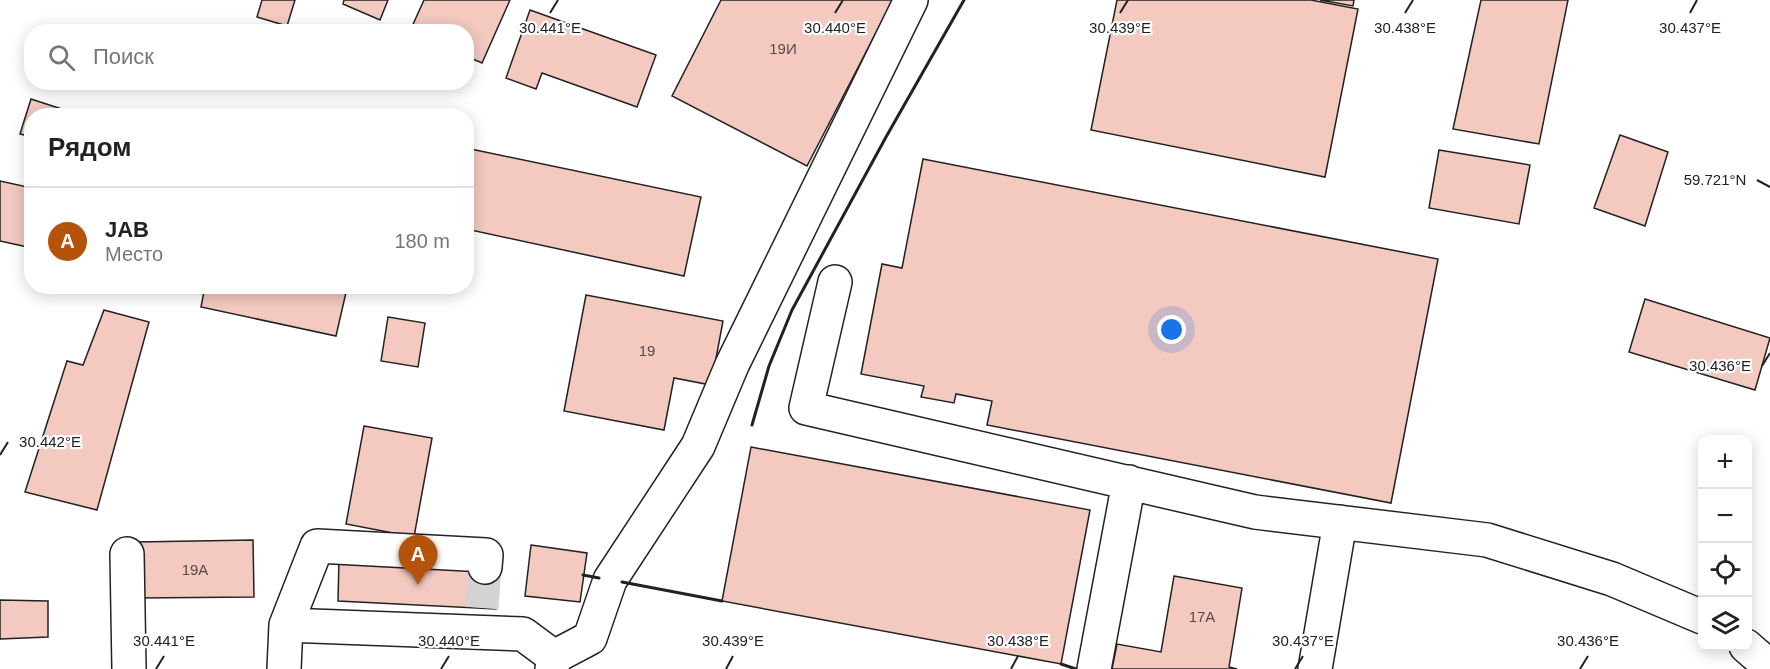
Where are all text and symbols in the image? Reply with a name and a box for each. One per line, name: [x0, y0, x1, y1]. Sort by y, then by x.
text: 30.441°E: [519, 19, 581, 36]
text: 30.440°E: [804, 19, 866, 36]
text: 30.439°E: [1089, 19, 1151, 36]
text: 30.438°E: [1374, 19, 1436, 36]
text: 30.437°E: [1659, 19, 1721, 36]
search box: [24, 24, 474, 90]
house number: 19И: [769, 40, 797, 57]
icon: search: [45, 41, 78, 74]
text: Поиск: [93, 44, 154, 69]
text: Рядом: [48, 132, 131, 162]
text: 59.721°N: [1684, 171, 1746, 188]
text: JAB: [105, 217, 149, 242]
text: A: [60, 230, 75, 252]
text: 180 m: [394, 230, 450, 252]
text: Место: [105, 243, 163, 265]
your location: [1157, 315, 1186, 344]
house number: 19: [639, 342, 655, 359]
text: 30.436°E: [1689, 357, 1751, 374]
text: 30.442°E: [19, 433, 81, 450]
map controls: [1698, 435, 1752, 651]
button: +: [1698, 435, 1752, 489]
button: −: [1698, 489, 1752, 543]
pin: A: [398, 536, 438, 585]
button: locate: [1698, 543, 1752, 597]
house number: 19А: [182, 561, 208, 578]
button: layers: [1698, 597, 1752, 651]
house number: 17А: [1189, 608, 1215, 625]
text: 30.441°E: [133, 632, 195, 649]
text: 30.440°E: [418, 632, 480, 649]
text: 30.439°E: [702, 632, 764, 649]
text: 30.438°E: [987, 632, 1049, 649]
text: 30.437°E: [1272, 632, 1334, 649]
text: 30.436°E: [1557, 632, 1619, 649]

